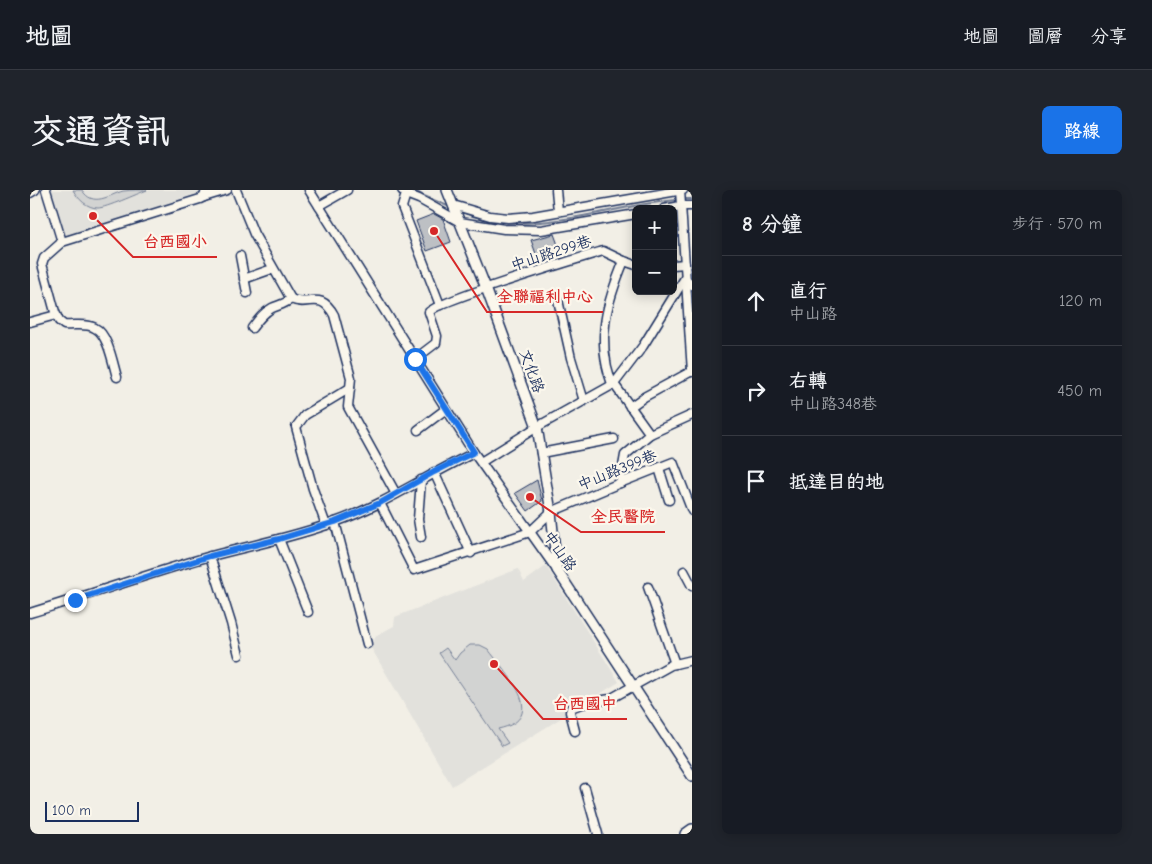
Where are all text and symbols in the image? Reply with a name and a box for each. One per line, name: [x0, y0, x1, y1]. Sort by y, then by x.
text: 地圖: [25, 22, 73, 50]
text: 地圖: [963, 26, 999, 47]
text: 圖層: [1027, 26, 1063, 47]
text: 分享: [1091, 26, 1127, 47]
button: 路線: [1042, 106, 1122, 154]
text: 交通資訊: [30, 111, 170, 152]
map controls: [632, 205, 677, 295]
button: +: [632, 205, 677, 250]
text: 8 分鐘: [742, 212, 802, 236]
text: 步行 · 570 m: [1012, 215, 1102, 233]
callout: 台西國小: [133, 226, 217, 257]
street label: 中山路299巷: [508, 231, 594, 275]
text: 台西國小: [143, 233, 207, 251]
button: −: [632, 250, 677, 295]
text: 直行: [789, 280, 827, 302]
callout: 全聯福利中心: [487, 281, 603, 312]
icon: ahead: [742, 287, 770, 315]
text: 全聯福利中心: [497, 288, 593, 306]
text: 120 m: [1059, 292, 1102, 310]
text: 中山路: [789, 305, 837, 323]
street label: 文化路: [516, 347, 548, 395]
route start: [404, 348, 427, 371]
text: 右轉: [789, 370, 827, 392]
icon: right: [742, 377, 770, 405]
text: 450 m: [1057, 382, 1102, 400]
text: 中山路348巷: [789, 395, 877, 413]
street label: 中山路399巷: [575, 446, 659, 494]
icon: arrive: [742, 467, 770, 495]
text: 抵達目的地: [789, 471, 884, 493]
callout: 全民醫院: [581, 501, 665, 532]
text: 全民醫院: [591, 508, 655, 526]
street label: 中山路: [540, 527, 580, 575]
route end: [64, 589, 87, 612]
callout: 台西國中: [543, 688, 627, 719]
text: 台西國中: [553, 695, 617, 713]
scale bar: [45, 799, 139, 822]
text: 100 m: [52, 802, 91, 819]

